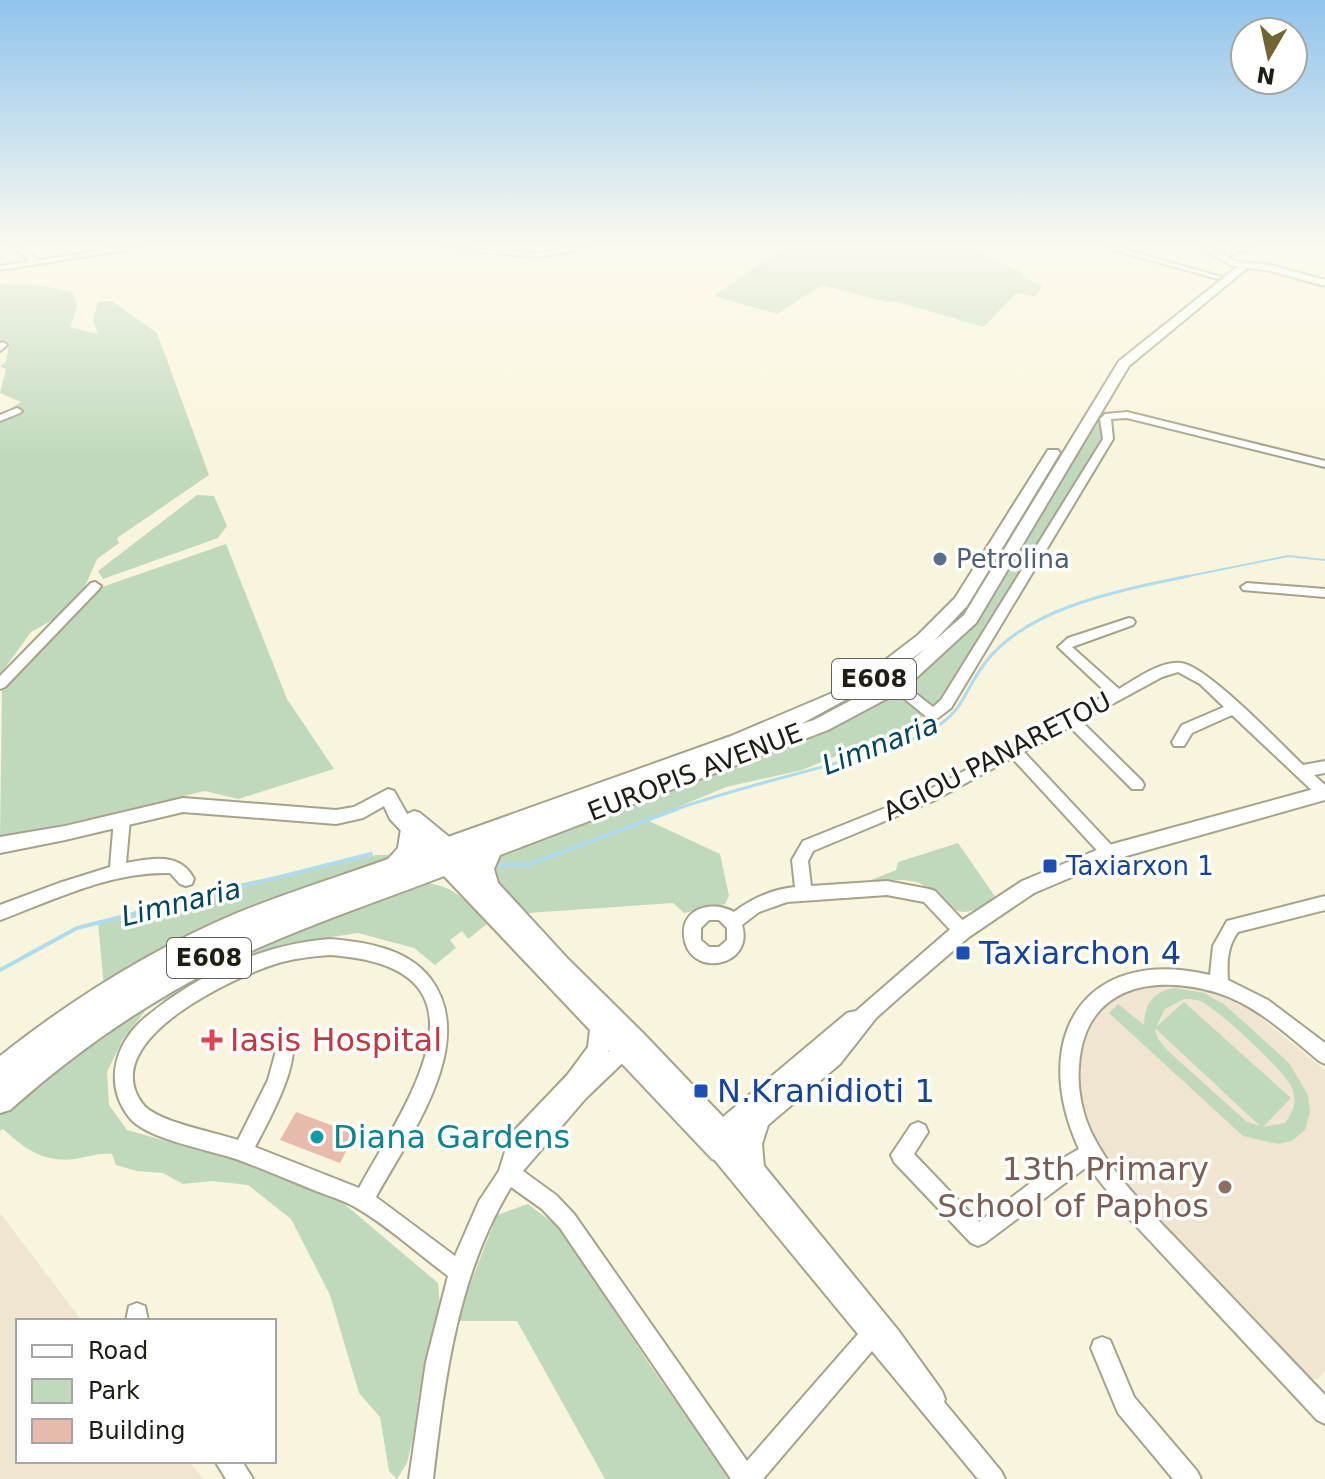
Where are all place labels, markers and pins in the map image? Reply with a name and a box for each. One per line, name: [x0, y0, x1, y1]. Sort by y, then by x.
place label: Petrolina: [956, 544, 1070, 574]
marker: Petrolina: [931, 550, 949, 568]
place label: Taxiarxon 1: [1065, 851, 1214, 881]
marker: Taxiarxon 1: [1041, 857, 1059, 875]
place label: Taxiarchon 4: [978, 934, 1181, 972]
marker: Taxiarchon 4: [954, 944, 972, 962]
place label: Iasis Hospital: [230, 1021, 442, 1059]
marker: Iasis Hospital: [201, 1029, 223, 1051]
place label: N.Kranidioti 1: [717, 1072, 935, 1110]
marker: N.Kranidioti 1: [692, 1082, 710, 1100]
place label: Diana Gardens: [333, 1118, 570, 1156]
marker: Diana Gardens: [308, 1128, 326, 1146]
place label: 13th Primary School of Paphos: [937, 1150, 1209, 1225]
marker: 13th Primary School of Paphos: [1216, 1178, 1234, 1196]

